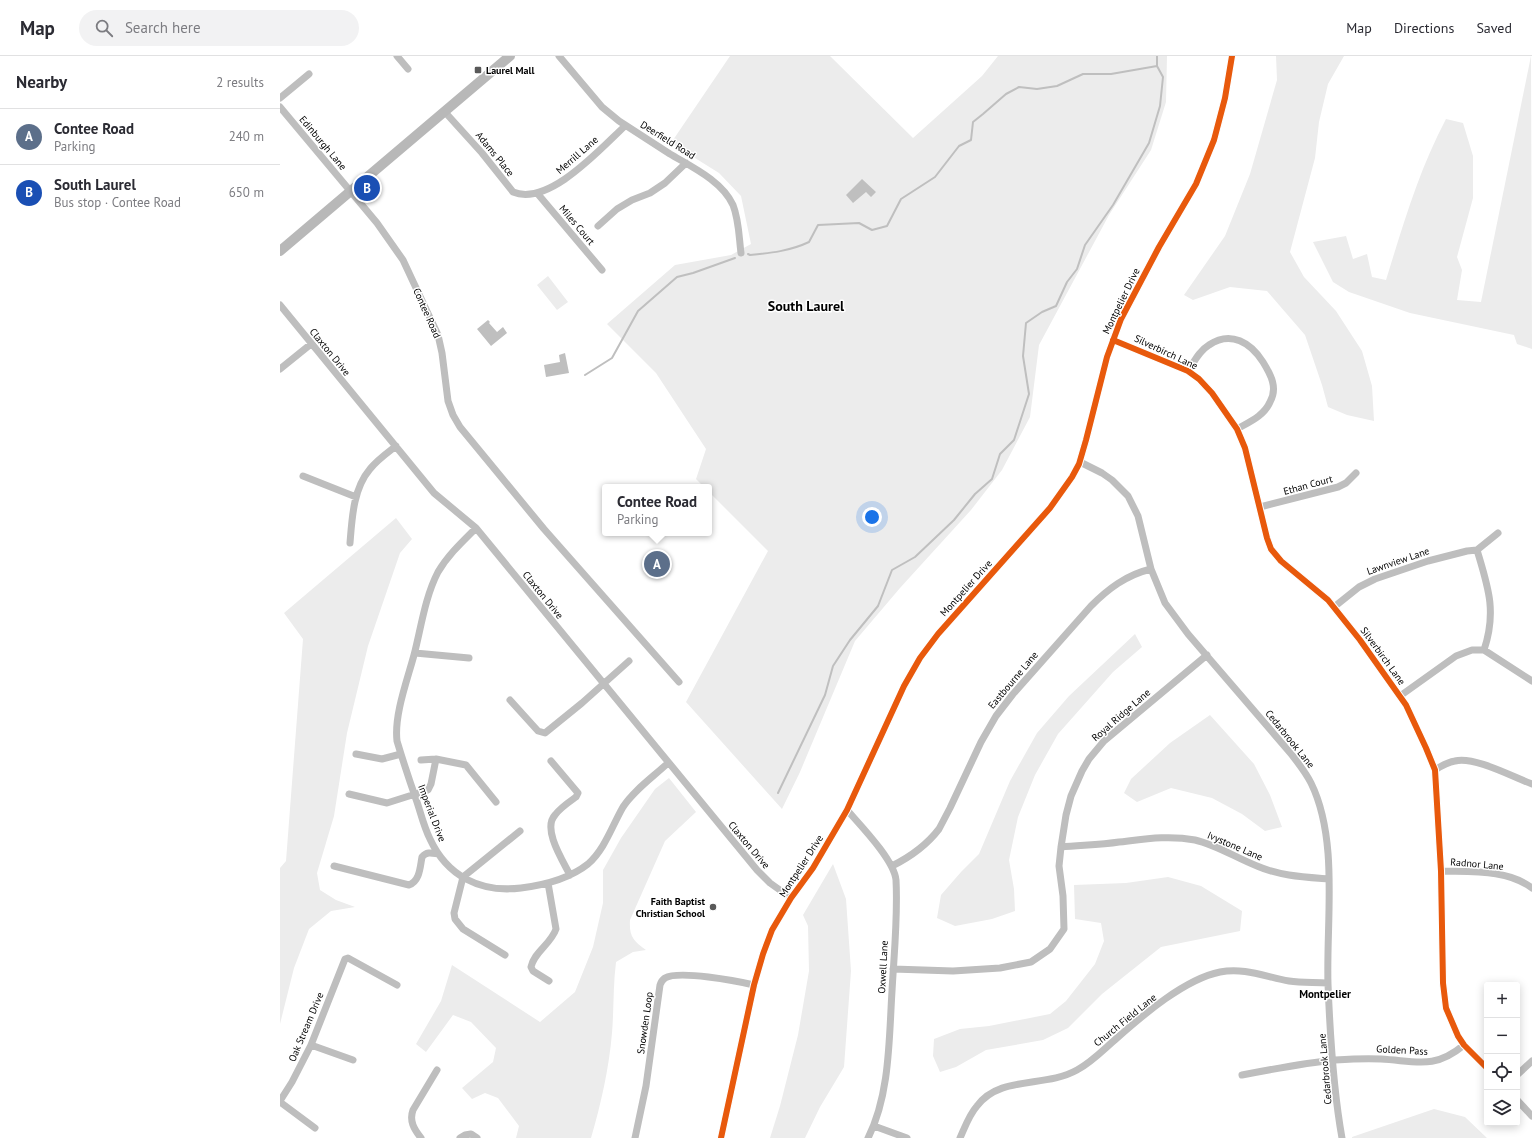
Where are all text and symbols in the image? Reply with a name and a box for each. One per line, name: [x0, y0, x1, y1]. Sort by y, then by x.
search box: [79, 10, 359, 46]
text: Map: [20, 16, 55, 40]
icon: search: [93, 17, 115, 39]
text: Search here: [125, 18, 201, 37]
text: Map: [1346, 19, 1372, 37]
text: Directions: [1394, 19, 1454, 37]
text: Saved: [1476, 19, 1512, 37]
place label: Laurel Mall: [486, 64, 534, 77]
marker: Laurel Mall: [473, 65, 483, 75]
text: Nearby: [16, 71, 67, 93]
text: 2 results: [216, 74, 264, 91]
street label: Edinburgh Lane: [296, 113, 350, 173]
street label: Deerfield Road: [638, 118, 698, 162]
text: Contee Road: [54, 119, 134, 138]
text: A: [25, 128, 33, 145]
text: 240 m: [229, 128, 264, 145]
street label: Adams Place: [473, 129, 517, 179]
street label: Merrill Lane: [553, 133, 601, 177]
text: Parking: [54, 138, 95, 155]
pin: B: [354, 173, 380, 203]
text: South Laurel: [54, 175, 136, 194]
text: B: [25, 184, 33, 201]
text: 650 m: [229, 184, 264, 201]
text: Bus stop · Contee Road: [54, 194, 181, 211]
street label: Miles Court: [556, 202, 598, 248]
street label: Montpelier Drive: [1099, 266, 1143, 336]
street label: Contee Road: [410, 286, 444, 340]
district label: South Laurel: [768, 297, 845, 315]
street label: Claxton Drive: [307, 325, 353, 379]
street label: Silverbirch Lane: [1132, 332, 1200, 372]
street label: Ethan Court: [1282, 472, 1335, 498]
popup: [602, 484, 712, 536]
text: Contee Road: [617, 492, 697, 511]
your location: [862, 507, 882, 527]
text: Parking: [617, 511, 658, 528]
street label: Lawnview Lane: [1365, 544, 1431, 578]
pin: A: [644, 549, 670, 579]
street label: Montpelier Drive: [937, 557, 995, 619]
street label: Claxton Drive: [520, 568, 566, 622]
street label: Silverbirch Lane: [1358, 624, 1408, 688]
street label: Eastbourne Lane: [985, 649, 1041, 711]
street label: Royal Ridge Lane: [1089, 686, 1153, 744]
street label: Cedarbrook Lane: [1262, 707, 1318, 771]
street label: Imperial Drive: [415, 782, 449, 844]
street label: Claxton Drive: [725, 819, 773, 871]
street label: Ivystone Lane: [1205, 828, 1265, 864]
street label: Montpelier Drive: [776, 832, 826, 900]
street label: Radnor Lane: [1450, 855, 1504, 873]
place label: Faith Baptist Christian School: [636, 895, 705, 920]
marker: Faith Baptist Christian School: [708, 902, 718, 912]
street label: Oxwell Lane: [875, 940, 891, 994]
map controls: [1484, 982, 1520, 1126]
button: +: [1484, 982, 1520, 1018]
district label: Montpelier: [1299, 987, 1351, 1001]
street label: Oak Stream Drive: [285, 990, 327, 1064]
street label: Snowden Loop: [634, 991, 656, 1055]
street label: Church Field Lane: [1091, 991, 1159, 1049]
button: −: [1484, 1018, 1520, 1054]
street label: Cedarbrook Lane: [1315, 1033, 1335, 1105]
street label: Golden Pass: [1376, 1042, 1428, 1058]
button: locate: [1484, 1054, 1520, 1090]
button: layers: [1484, 1090, 1520, 1126]

